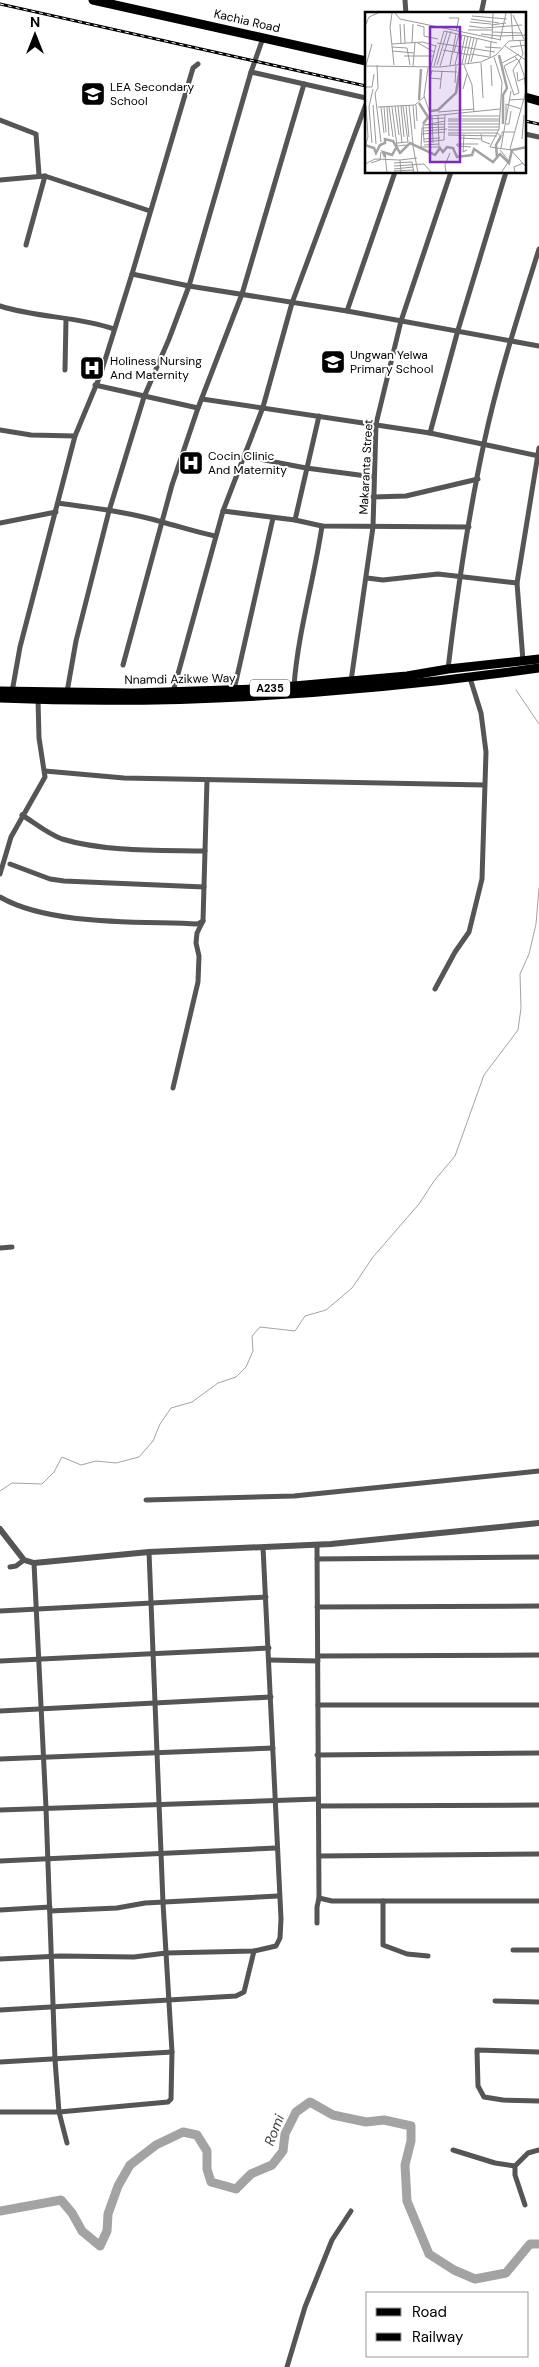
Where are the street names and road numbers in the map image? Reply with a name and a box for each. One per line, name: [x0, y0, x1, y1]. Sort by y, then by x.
street label: Kachia Road: [212, 6, 282, 36]
street label: Makaranta Street: [356, 419, 377, 515]
street label: Nnamdi Azikwe Way: [124, 670, 236, 688]
road number: A235: [250, 680, 290, 696]

